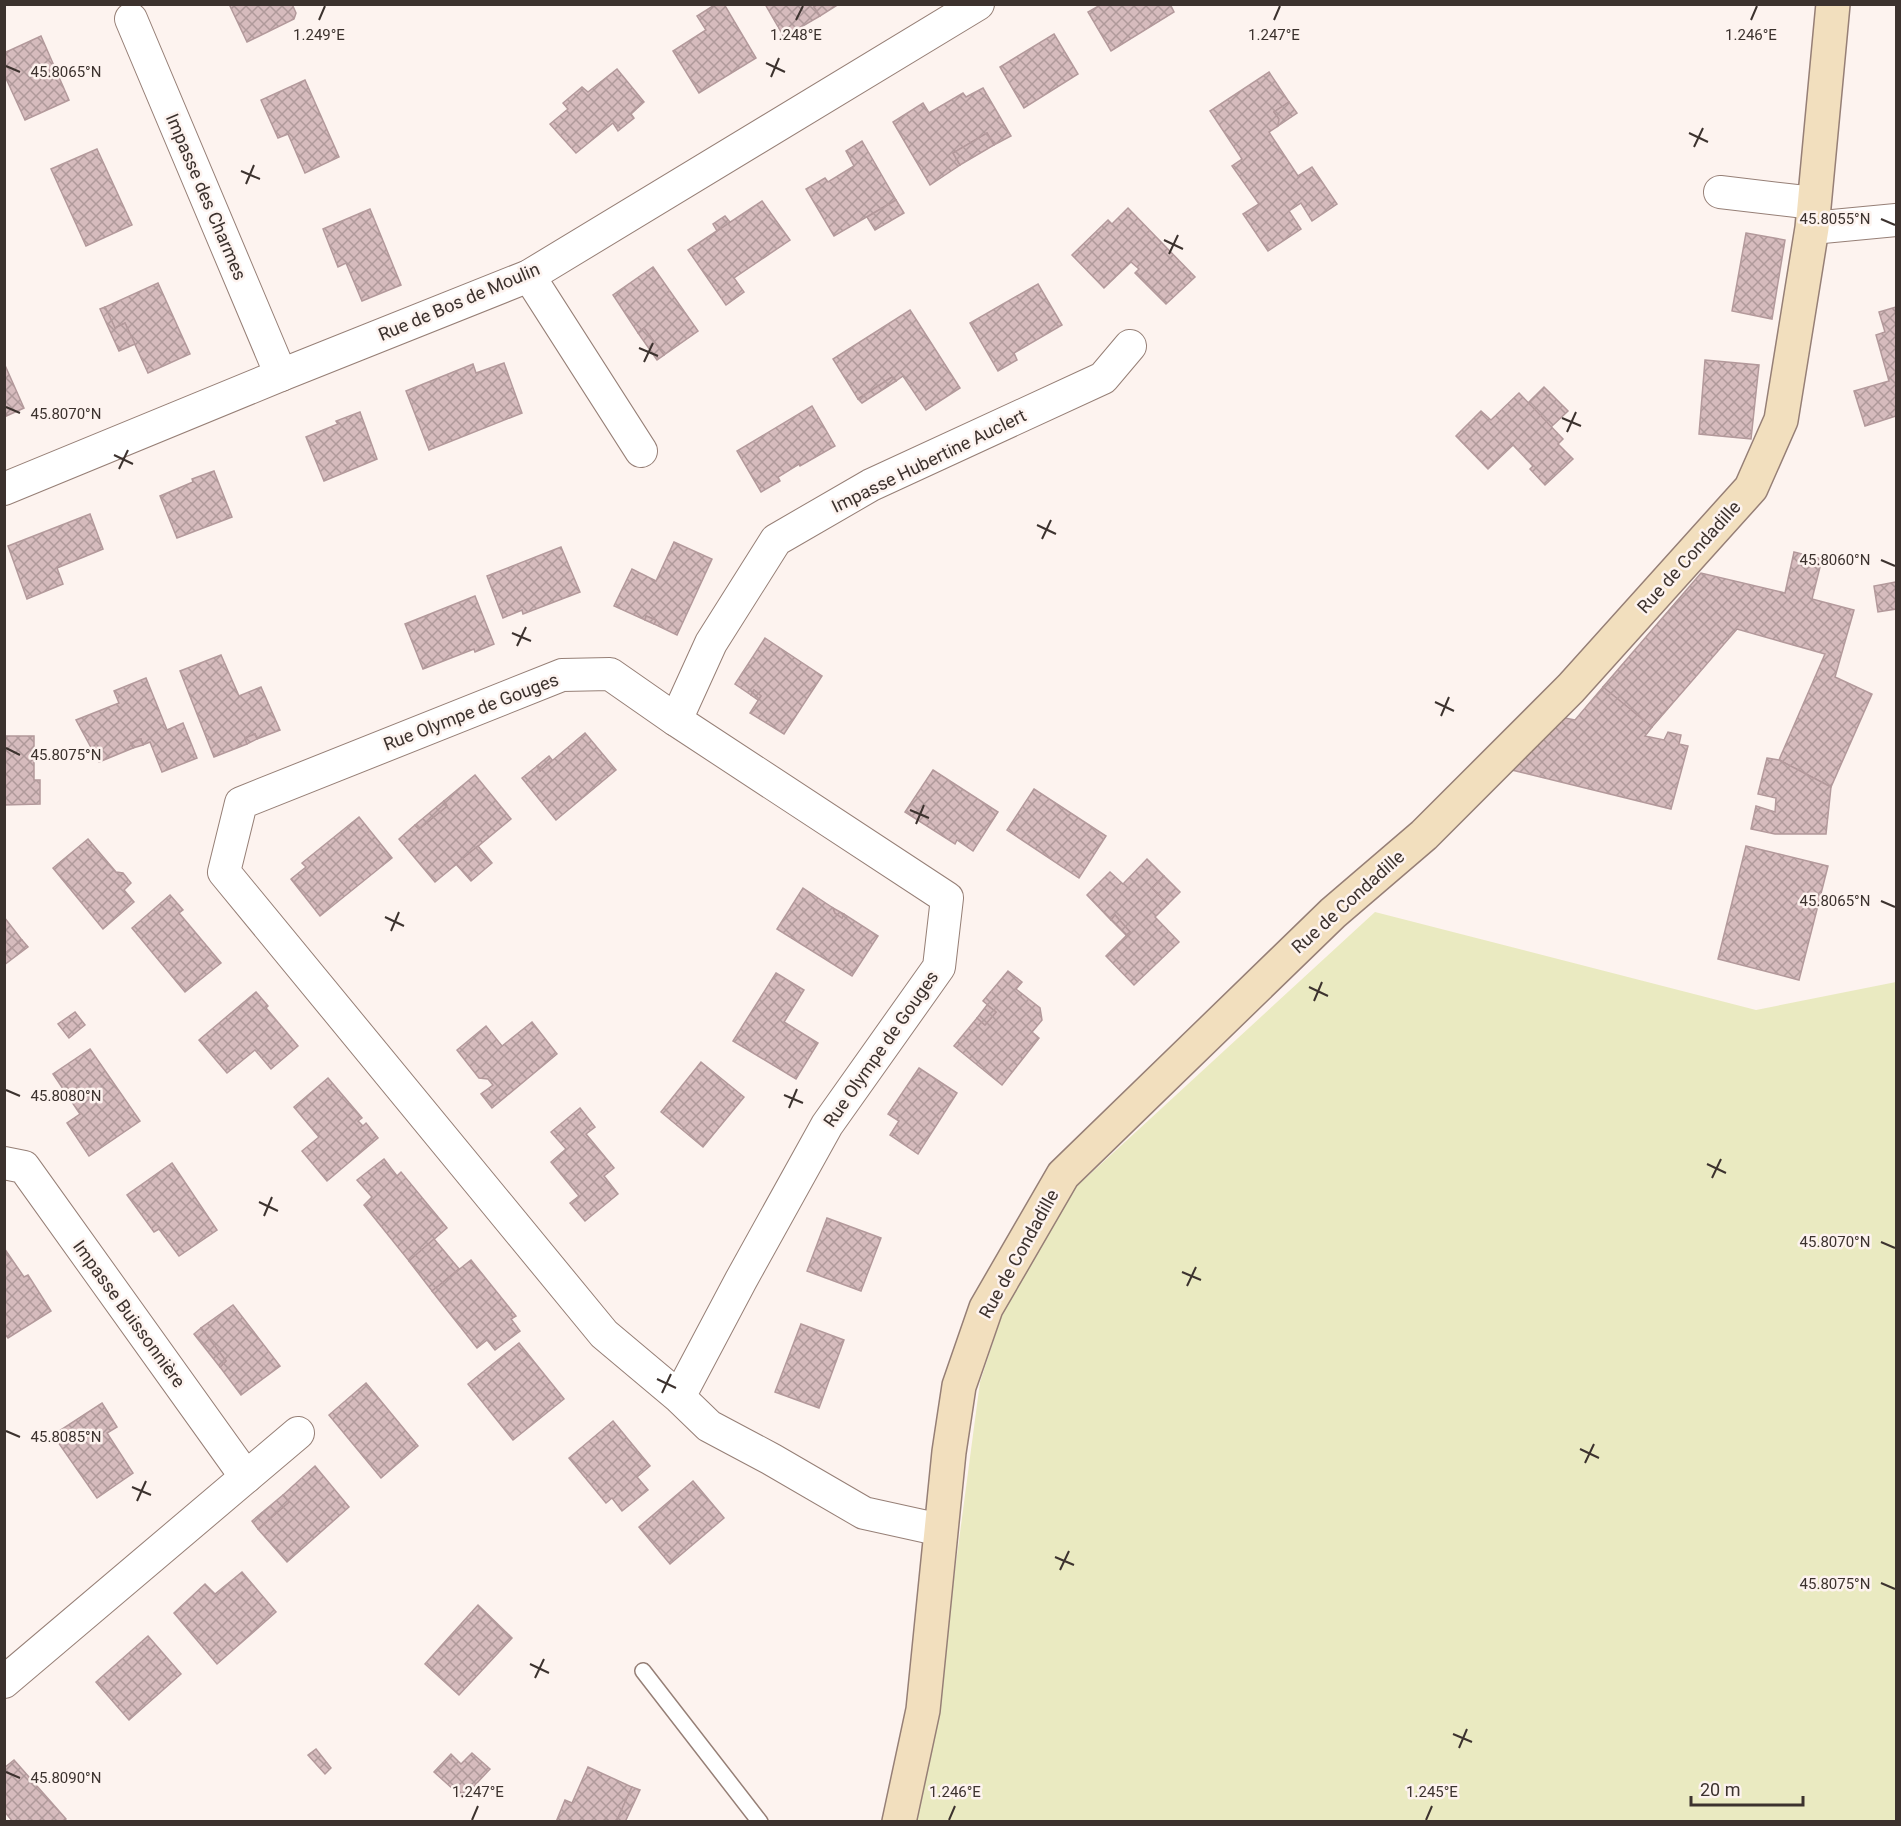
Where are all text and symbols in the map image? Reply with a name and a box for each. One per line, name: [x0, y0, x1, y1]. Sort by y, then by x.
text: 1.249°E: [293, 26, 345, 44]
text: 1.248°E: [770, 26, 822, 44]
text: 1.247°E: [1248, 26, 1300, 44]
text: 1.246°E: [1725, 26, 1777, 44]
text: 45.8065°N: [31, 63, 101, 81]
street label: Impasse des Charmes: [162, 110, 251, 283]
text: 45.8055°N: [1800, 210, 1870, 228]
street label: Rue de Bos de Moulin: [375, 258, 543, 345]
street label: Impasse Hubertine Auclert: [828, 404, 1030, 517]
text: 45.8070°N: [31, 405, 101, 423]
street label: Rue de Condadille: [1633, 496, 1745, 617]
text: 45.8060°N: [1800, 551, 1870, 569]
street label: Rue Olympe de Gouges: [380, 668, 561, 755]
text: 45.8075°N: [31, 746, 101, 764]
street label: Rue de Condadille: [1287, 846, 1408, 958]
text: 45.8065°N: [1800, 892, 1870, 910]
street label: Rue Olympe de Gouges: [819, 967, 942, 1131]
text: 45.8080°N: [31, 1087, 101, 1105]
street label: Rue de Condadille: [974, 1186, 1063, 1322]
text: 45.8070°N: [1800, 1233, 1870, 1251]
street label: Impasse Buissonnière: [69, 1236, 190, 1391]
text: 45.8085°N: [31, 1428, 101, 1446]
text: 45.8075°N: [1800, 1575, 1870, 1593]
text: 45.8090°N: [31, 1769, 101, 1787]
scale bar: [1691, 1769, 1804, 1807]
text: 20 m: [1700, 1779, 1740, 1800]
text: 1.247°E: [452, 1783, 504, 1801]
text: 1.246°E: [929, 1783, 981, 1801]
text: 1.245°E: [1406, 1783, 1458, 1801]

